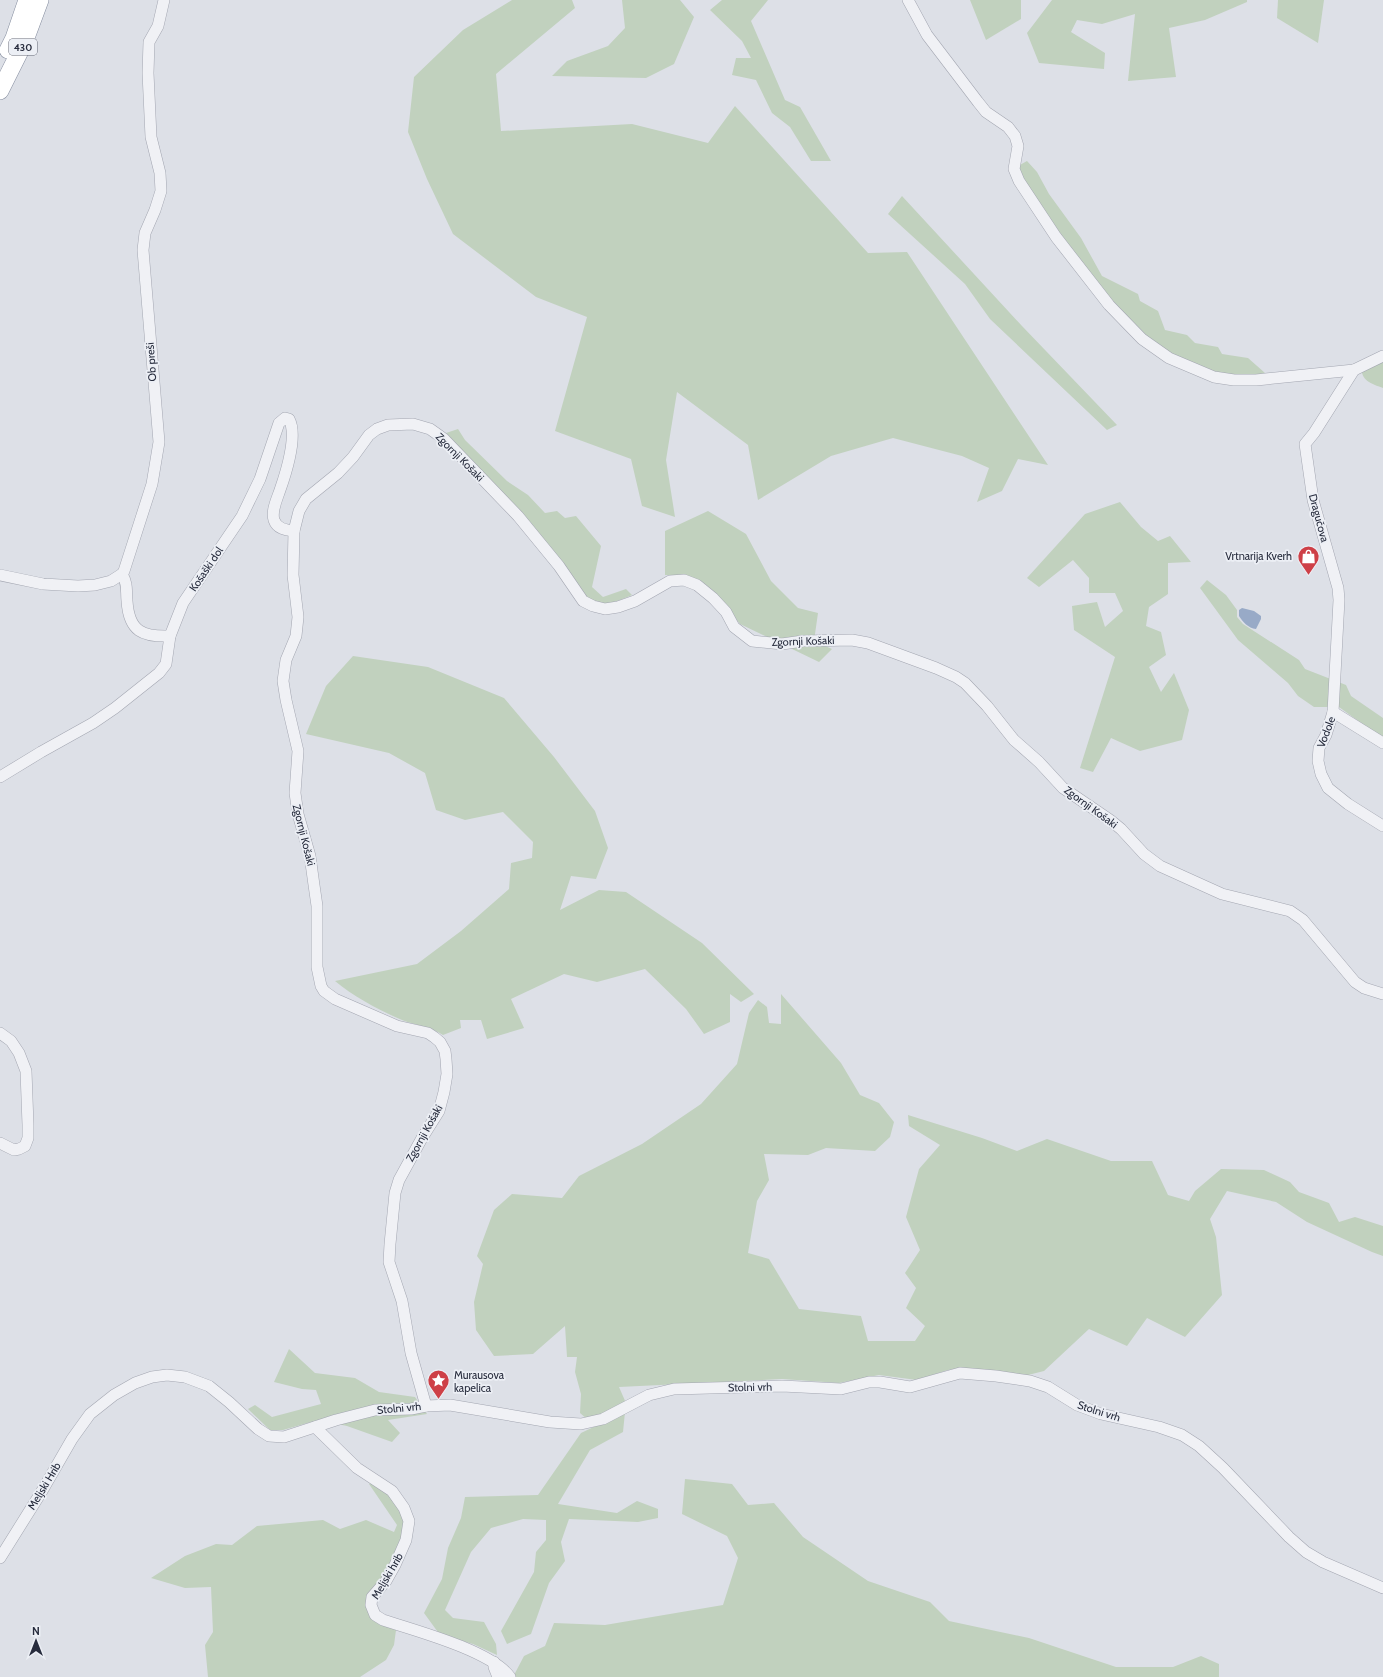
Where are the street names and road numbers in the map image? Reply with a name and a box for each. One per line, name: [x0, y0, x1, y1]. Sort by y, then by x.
road number: 430: [9, 39, 37, 55]
street label: Ob preši: [143, 342, 159, 382]
street label: Zgornji Košaki: [433, 430, 487, 484]
street label: Dragučova: [1306, 492, 1332, 544]
street label: Košaški dol: [186, 544, 226, 594]
street label: Zgornji Košaki: [771, 633, 835, 649]
street label: Vodole: [1314, 714, 1338, 750]
street label: Zgornji Košaki: [1061, 783, 1121, 831]
street label: Zgornji Košaki: [290, 803, 318, 867]
street label: Zgornji Košaki: [403, 1102, 445, 1164]
street label: Stolni vrh: [728, 1380, 772, 1394]
street label: Stolni vrh: [1076, 1397, 1122, 1425]
street label: Stolni vrh: [376, 1399, 422, 1417]
street label: Meljski Hrib: [24, 1460, 64, 1512]
street label: Meljski hrib: [368, 1550, 406, 1602]

